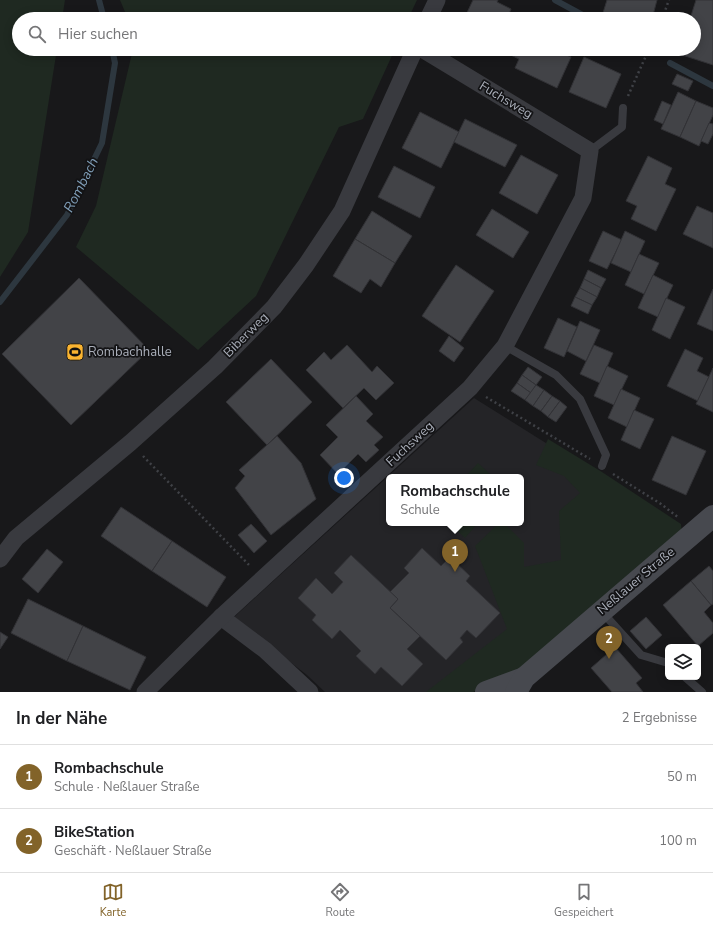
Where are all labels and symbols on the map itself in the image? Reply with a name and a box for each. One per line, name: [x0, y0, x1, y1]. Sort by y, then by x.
street label: Fuchsweg: [476, 77, 536, 123]
water label: Rombach: [59, 154, 103, 216]
street label: Biberweg: [220, 309, 272, 361]
sports icon: Rombachhalle: [65, 342, 85, 362]
place label: Rombachhalle: [88, 343, 172, 361]
street label: Fuchsweg: [382, 417, 438, 471]
your location: [334, 468, 354, 488]
pin: 1: [442, 539, 468, 572]
street label: Neßlauer Straße: [593, 543, 679, 619]
pin: 2: [596, 626, 622, 659]

